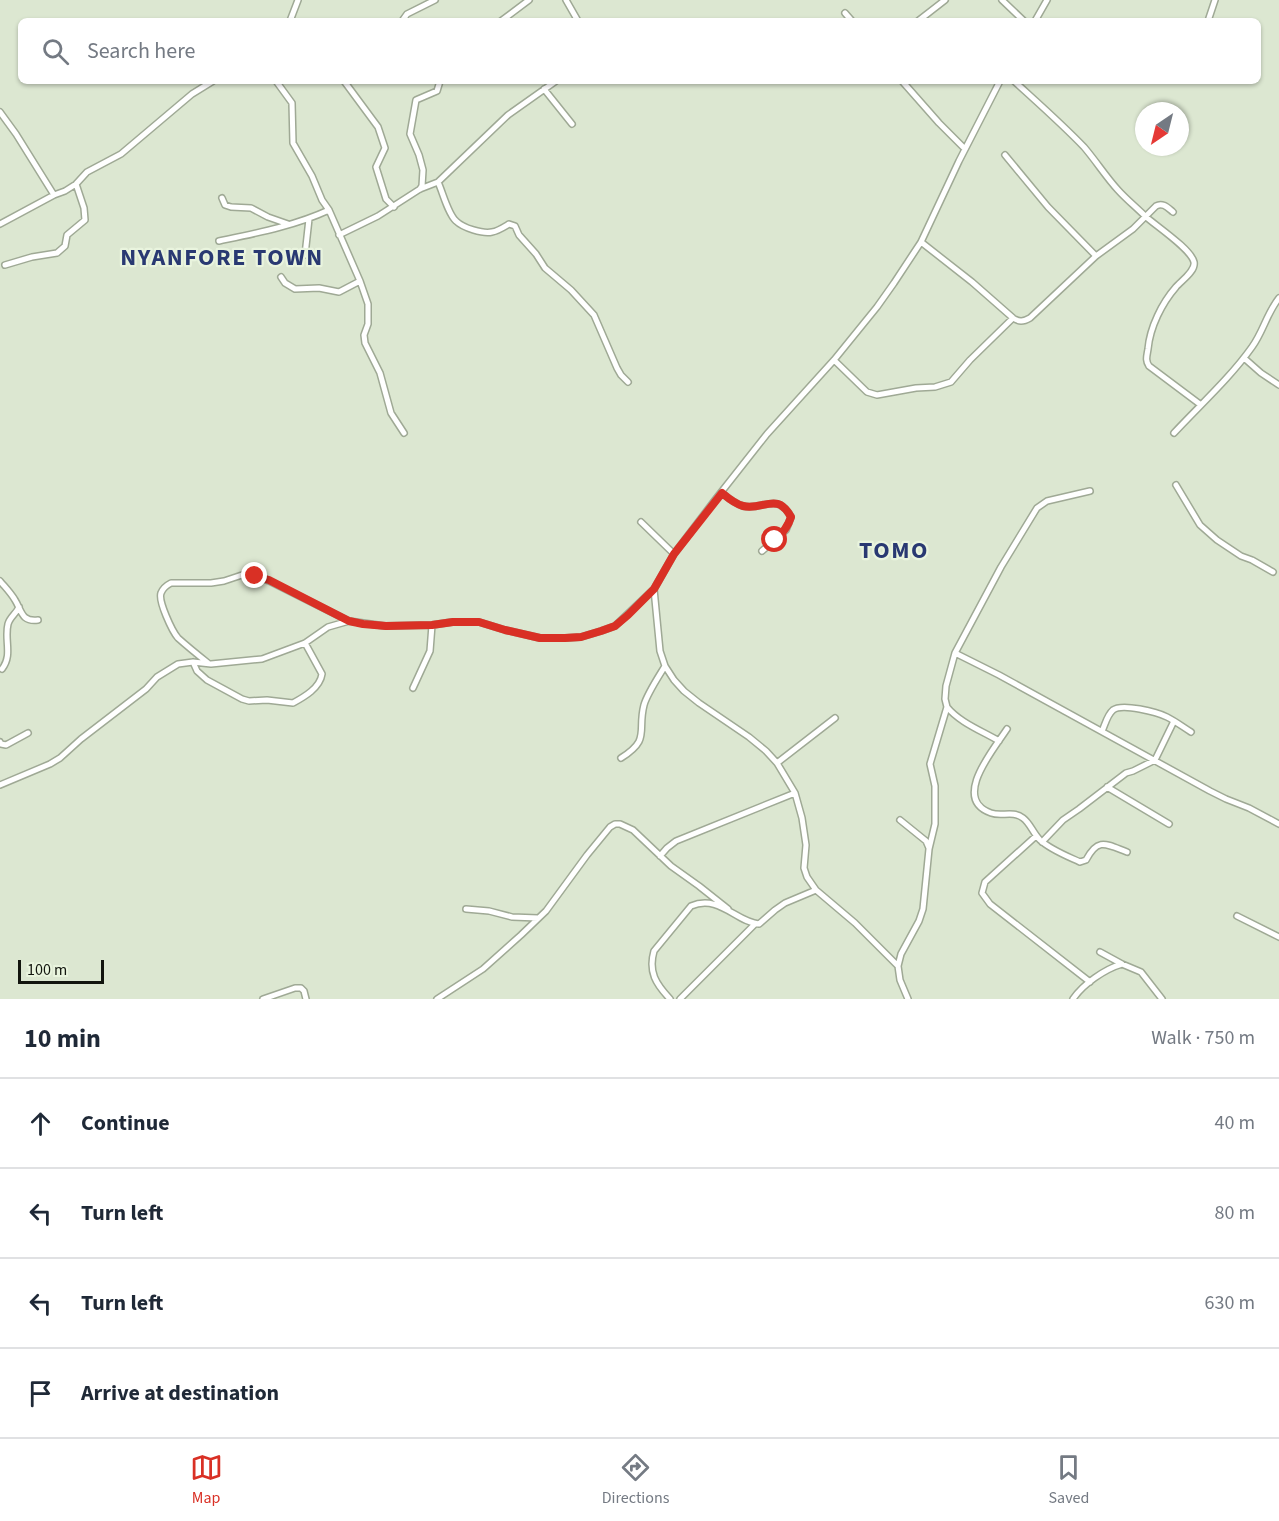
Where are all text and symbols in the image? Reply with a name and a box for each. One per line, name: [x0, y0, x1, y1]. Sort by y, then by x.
search box: [18, 18, 1261, 84]
icon: search: [39, 35, 72, 68]
text: Search here: [87, 35, 195, 67]
north arrow: [1135, 102, 1189, 156]
district label: NYANFORE TOWN: [120, 240, 324, 275]
route start: [761, 526, 787, 552]
district label: TOMO: [859, 533, 929, 568]
route end: [241, 562, 267, 588]
scale bar: [18, 957, 104, 984]
text: 100 m: [27, 959, 67, 981]
text: 10 min: [24, 1020, 101, 1057]
text: Walk · 750 m: [1151, 1024, 1255, 1052]
icon: ahead: [24, 1107, 57, 1140]
text: Continue: [81, 1107, 170, 1139]
text: 40 m: [1215, 1109, 1255, 1137]
icon: left: [24, 1197, 57, 1230]
text: Turn left: [81, 1197, 163, 1229]
text: 80 m: [1215, 1199, 1255, 1227]
icon: left: [24, 1287, 57, 1320]
text: Turn left: [81, 1287, 163, 1319]
text: 630 m: [1205, 1289, 1255, 1317]
icon: arrive: [24, 1377, 57, 1410]
text: Arrive at destination: [81, 1377, 279, 1409]
tab: Map: [190, 1451, 223, 1509]
tab: Directions: [602, 1451, 669, 1509]
tab: Saved: [1049, 1451, 1089, 1509]

